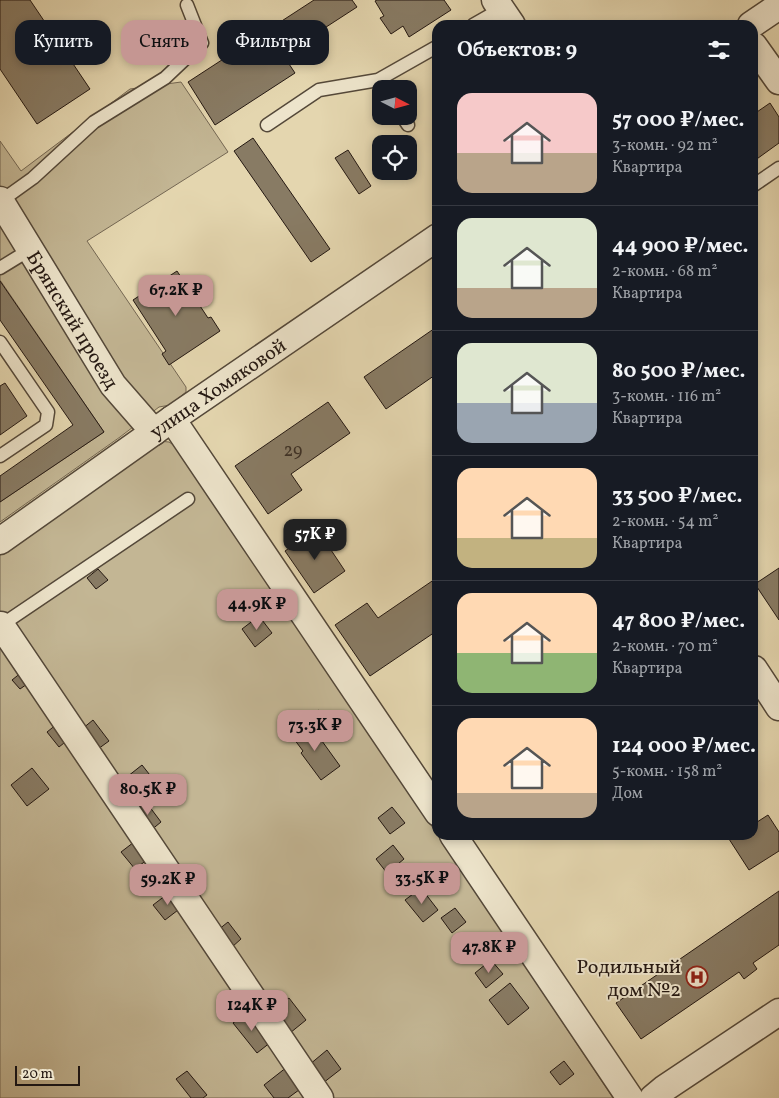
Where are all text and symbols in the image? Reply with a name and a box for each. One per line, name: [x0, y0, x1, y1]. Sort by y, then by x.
chip: Купить: [15, 20, 111, 65]
chip: Снять: [121, 20, 207, 65]
chip: Фильтры: [217, 20, 329, 65]
text: Объектов: 9: [457, 36, 577, 65]
icon: filters: [705, 36, 733, 64]
north arrow: [372, 80, 418, 125]
map controls: [372, 80, 417, 180]
text: 57 000 ₽/мес.: [612, 106, 744, 135]
icon: home: [497, 113, 557, 173]
button: locate: [372, 135, 417, 180]
text: 3-комн. · 92 m²: [612, 135, 718, 157]
text: Квартира: [612, 157, 682, 179]
text: 44 900 ₽/мес.: [612, 232, 748, 261]
icon: home: [497, 238, 557, 298]
street label: Брянский проезд: [18, 246, 124, 395]
text: 2-комн. · 68 m²: [612, 261, 717, 283]
pin: 67.2K ₽: [130, 274, 222, 317]
text: 67.2K ₽: [149, 280, 203, 302]
text: Квартира: [612, 283, 682, 305]
street label: улица Хомяковой: [145, 333, 293, 447]
text: 80 500 ₽/мес.: [612, 357, 745, 386]
icon: home: [497, 363, 557, 423]
text: 3-комн. · 116 m²: [612, 386, 721, 408]
text: Квартира: [612, 408, 682, 430]
house number: 29: [284, 439, 302, 464]
text: 33 500 ₽/мес.: [612, 482, 742, 511]
icon: home: [497, 488, 557, 548]
text: 2-комн. · 54 m²: [612, 511, 718, 533]
pin: 57K ₽: [280, 518, 350, 561]
text: 57K ₽: [294, 524, 336, 546]
text: Квартира: [612, 533, 682, 555]
pin: 44.9K ₽: [211, 588, 303, 631]
text: 44.9K ₽: [228, 594, 286, 616]
text: 47 800 ₽/мес.: [612, 607, 745, 636]
icon: home: [497, 613, 557, 673]
text: 2-комн. · 70 m²: [612, 636, 718, 658]
text: Квартира: [612, 658, 682, 680]
pin: 73.3K ₽: [269, 710, 361, 752]
text: 73.3K ₽: [288, 715, 342, 737]
text: 124 000 ₽/мес.: [612, 732, 756, 761]
icon: home: [497, 738, 557, 798]
text: 5-комн. · 158 m²: [612, 761, 722, 783]
pin: 80.5K ₽: [102, 774, 194, 816]
text: 80.5K ₽: [120, 779, 176, 801]
text: Дом: [612, 783, 643, 805]
pin: 33.5K ₽: [376, 862, 468, 905]
pin: 59.2K ₽: [122, 864, 214, 906]
text: 33.5K ₽: [395, 868, 449, 890]
text: 59.2K ₽: [141, 869, 196, 891]
pin: 47.8K ₽: [443, 932, 535, 974]
text: 47.8K ₽: [462, 937, 516, 959]
place label: Родильный дом №2: [577, 954, 681, 1005]
hospital icon: Родильный дом №2: [685, 965, 709, 989]
pin: 124K ₽: [211, 990, 293, 1032]
text: 124K ₽: [227, 995, 277, 1017]
scale bar: [15, 1063, 80, 1086]
text: 20 m: [22, 1065, 53, 1084]

